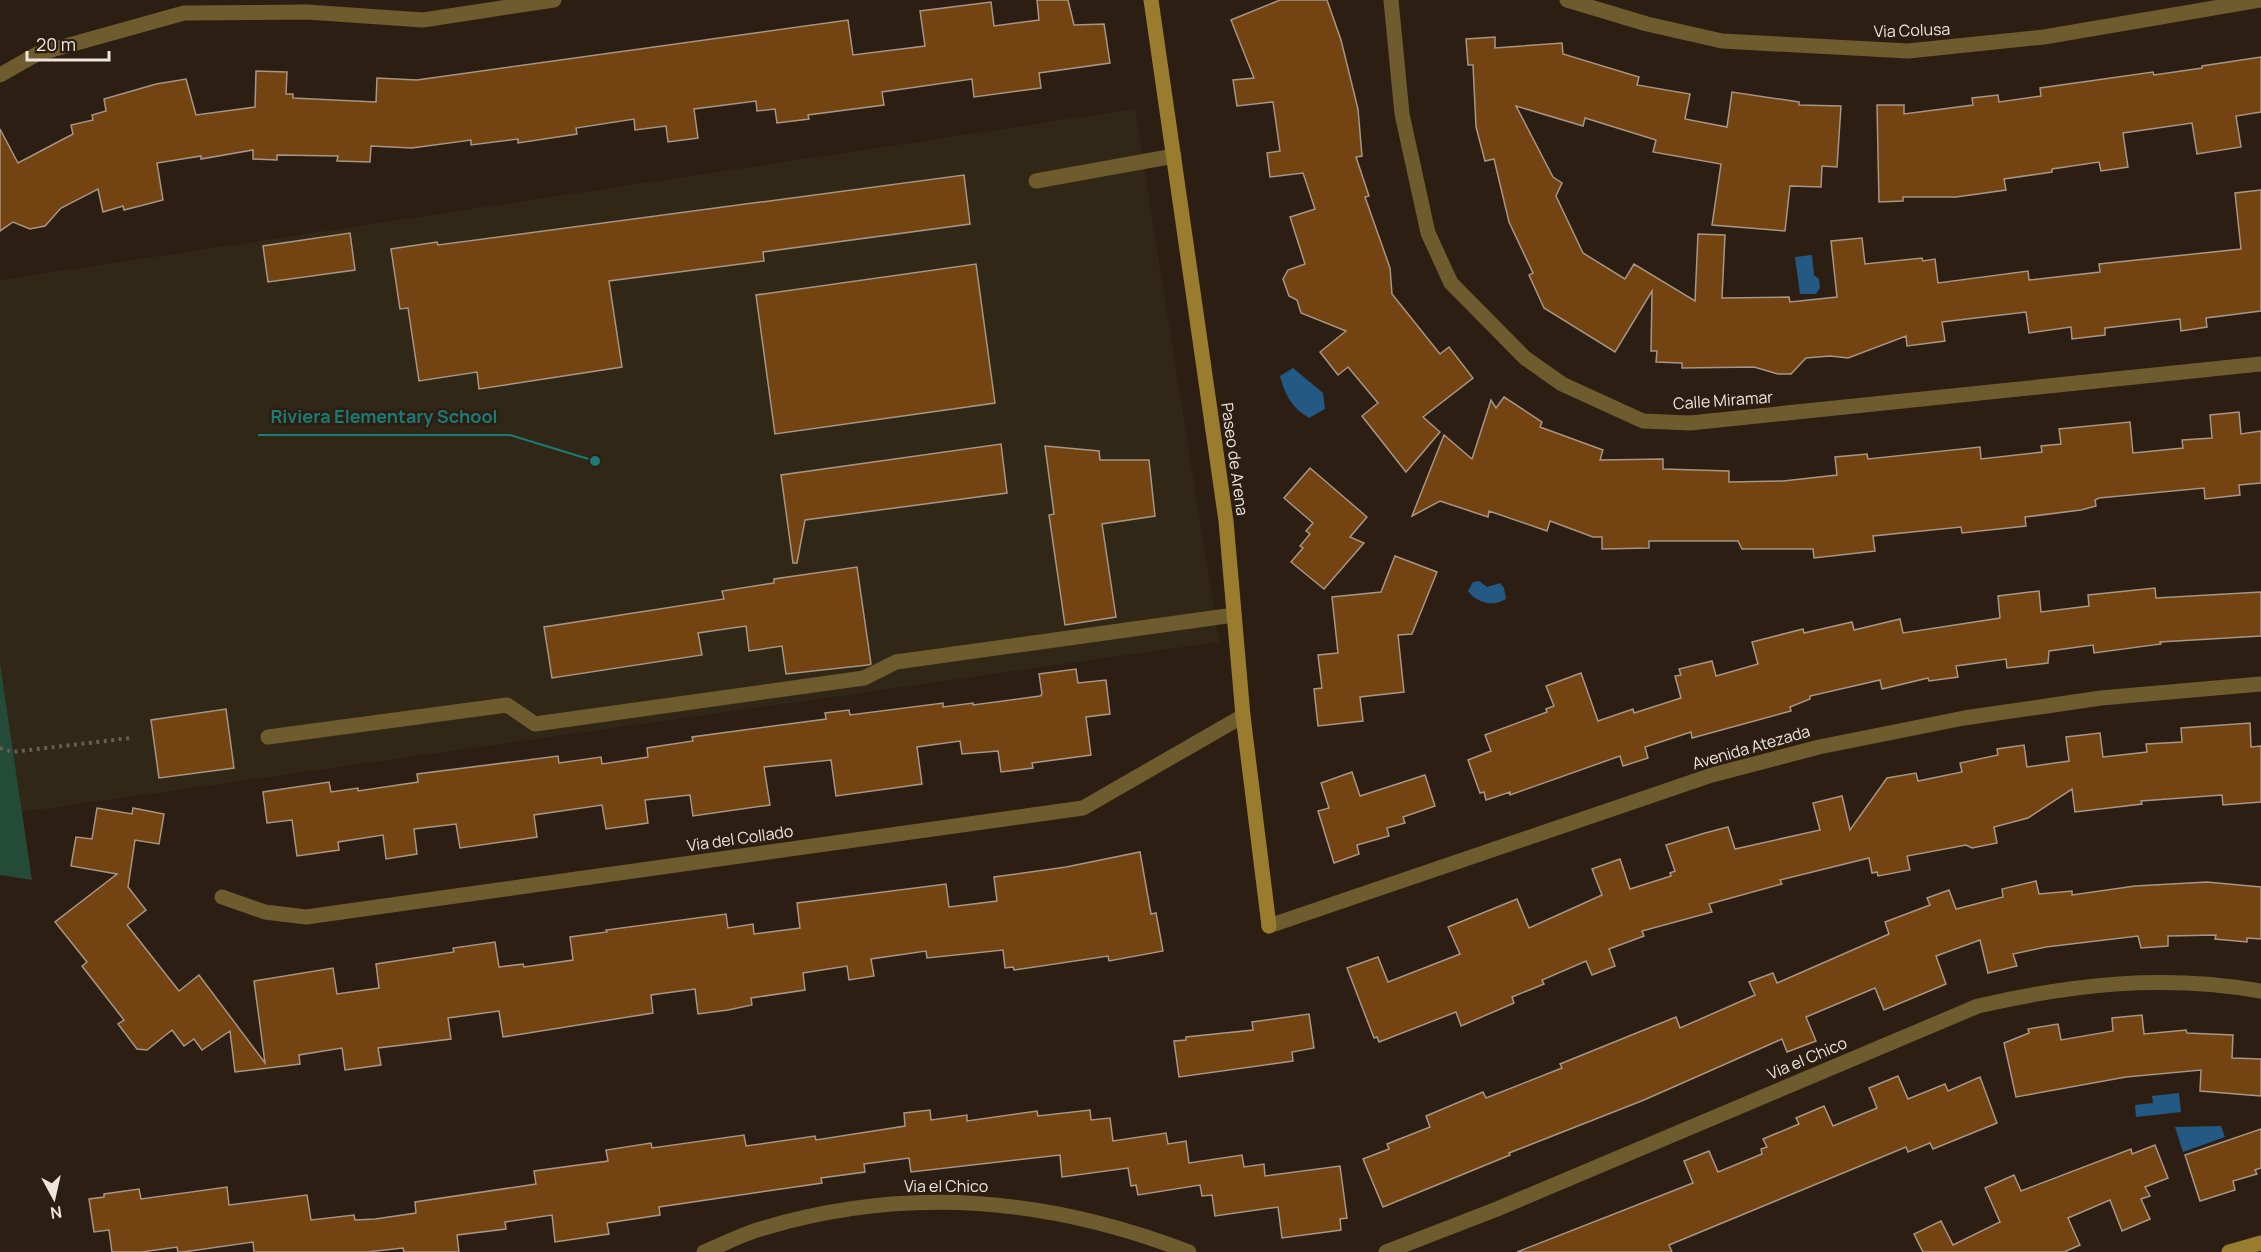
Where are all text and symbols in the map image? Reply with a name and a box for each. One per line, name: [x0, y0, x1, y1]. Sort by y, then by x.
street label: Via Colusa: [1873, 18, 1951, 42]
scale bar: [27, 24, 110, 62]
text: 20 m: [36, 32, 76, 56]
street label: Calle Miramar: [1672, 386, 1774, 414]
callout: Riviera Elementary School: [258, 399, 510, 435]
street label: Paseo de Arena: [1216, 401, 1254, 517]
text: Riviera Elementary School: [270, 404, 498, 428]
street label: Avenida Atezada: [1689, 720, 1813, 774]
street label: Via del Collado: [685, 820, 795, 856]
street label: Via el Chico: [1764, 1031, 1850, 1085]
north arrow: [24, 1168, 84, 1228]
street label: Via el Chico: [904, 1175, 988, 1197]
text: N: [49, 1201, 63, 1225]

